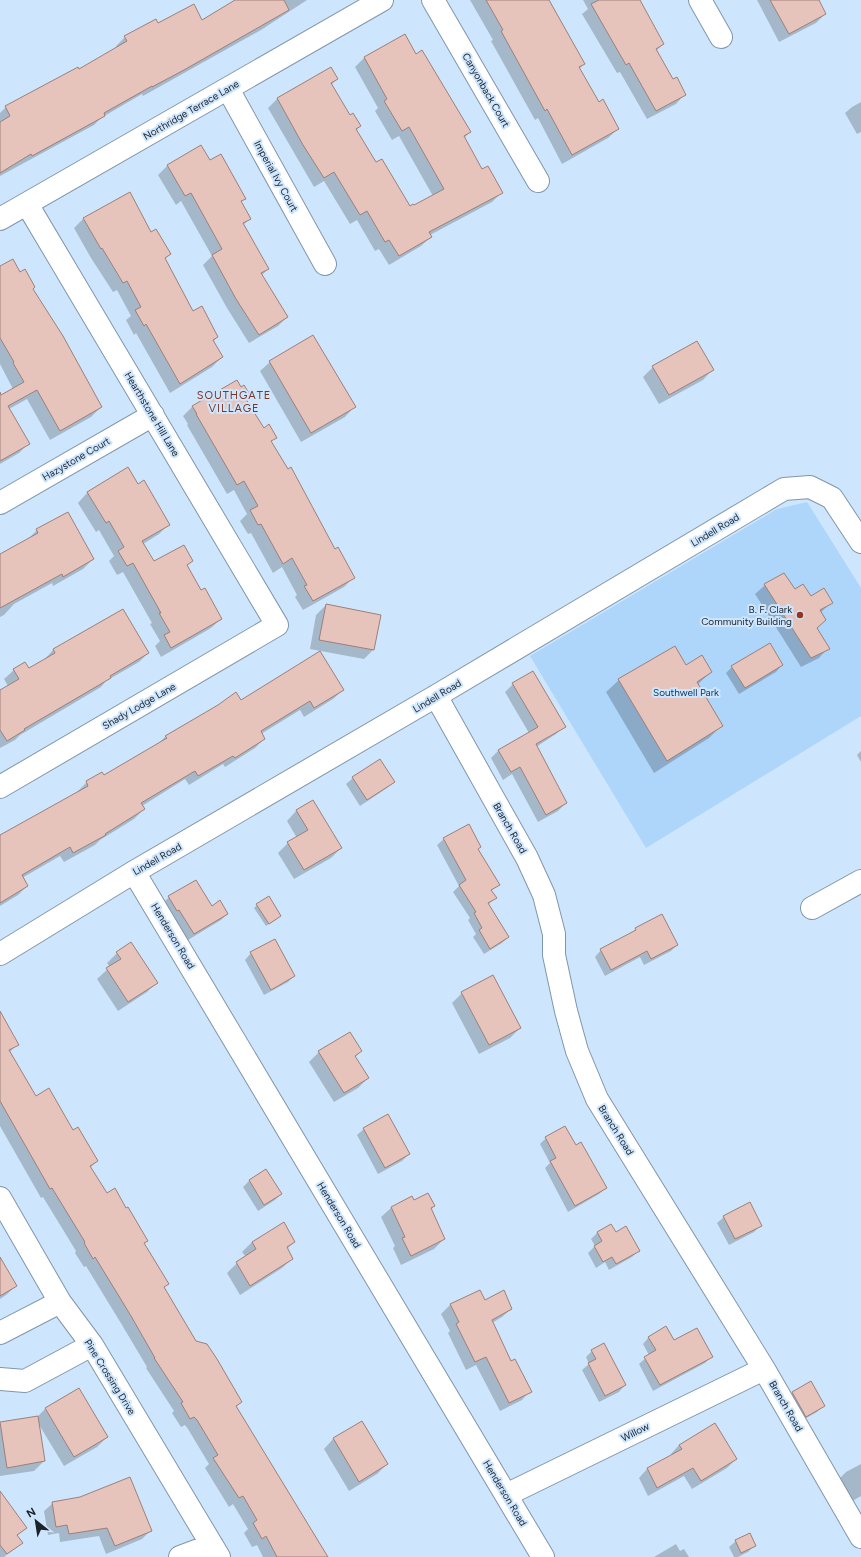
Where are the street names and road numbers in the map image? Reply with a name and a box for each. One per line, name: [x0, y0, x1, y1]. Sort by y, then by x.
street label: Canyonback Court: [459, 50, 513, 130]
street label: Northridge Terrace Lane: [141, 77, 242, 143]
street label: Imperial Ivy Court: [251, 138, 301, 214]
street label: Hearthstone Hill Lane: [122, 369, 183, 459]
street label: Hazystone Court: [40, 434, 112, 484]
street label: Lindell Road: [688, 510, 742, 550]
street label: Lindell Road: [410, 676, 464, 716]
street label: Shady Lodge Lane: [100, 680, 178, 732]
street label: Branch Road: [490, 800, 530, 856]
street label: Lindell Road: [130, 840, 184, 878]
street label: Henderson Road: [148, 901, 198, 972]
street label: Branch Road: [595, 1103, 637, 1158]
street label: Henderson Road: [314, 1180, 364, 1251]
street label: Pine Crossing Drive: [82, 1337, 139, 1418]
street label: Branch Road: [766, 1378, 806, 1434]
street label: Willow: [619, 1420, 651, 1444]
street label: Henderson Road: [480, 1458, 530, 1529]

